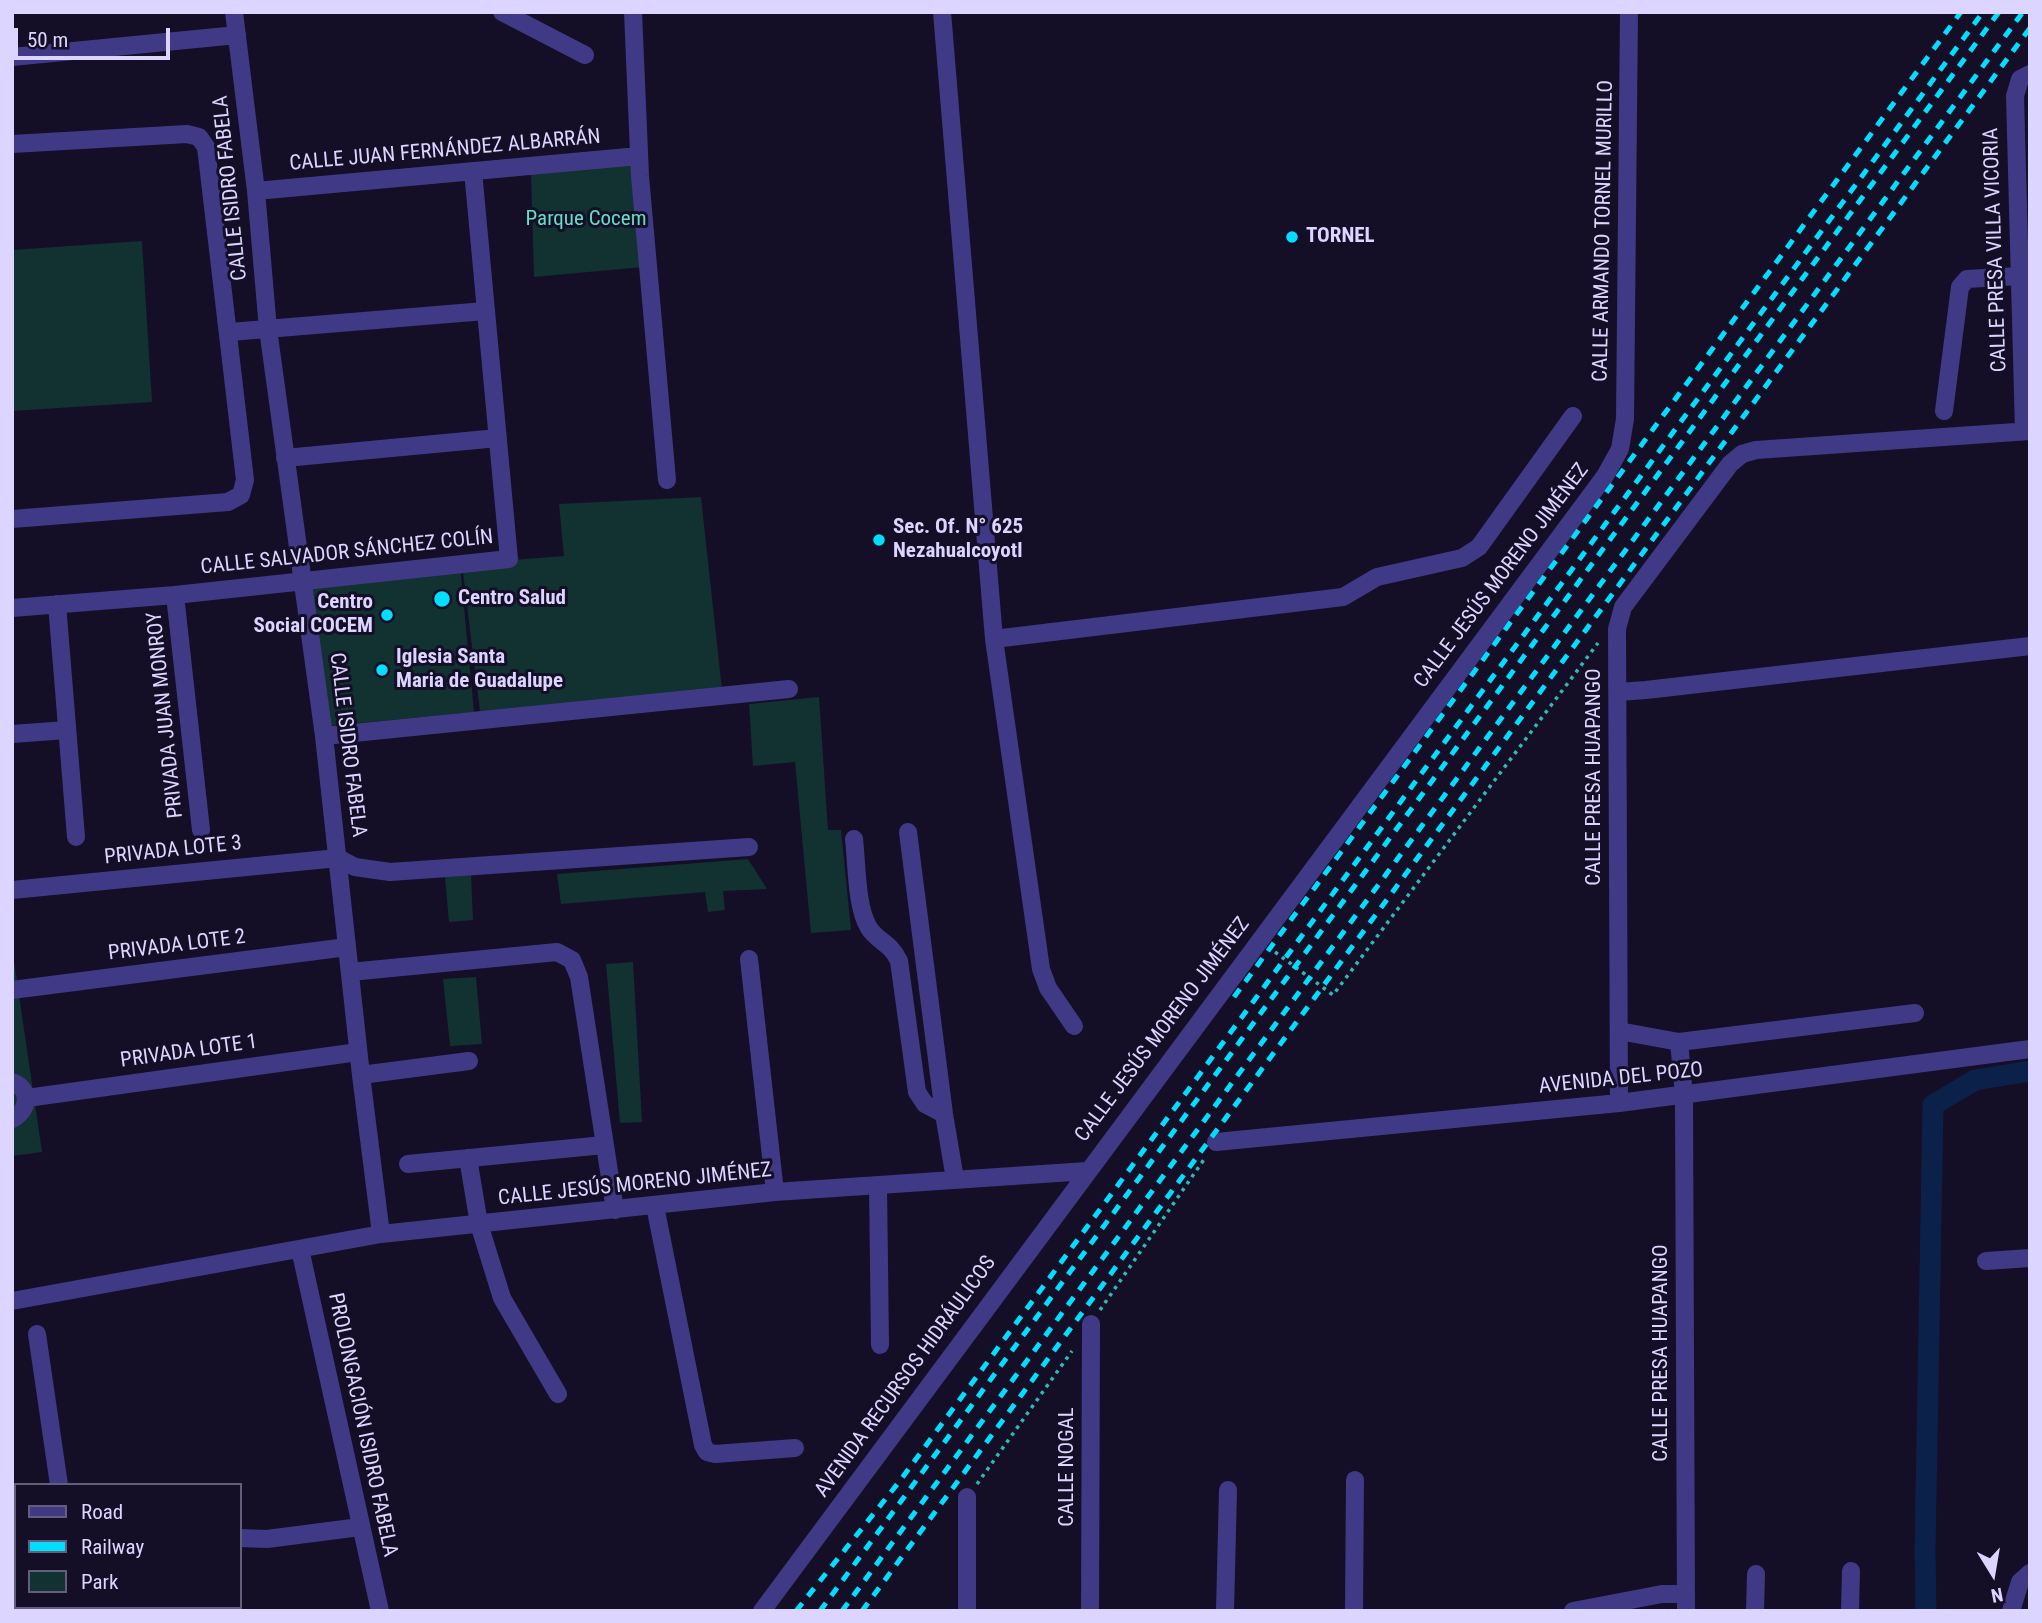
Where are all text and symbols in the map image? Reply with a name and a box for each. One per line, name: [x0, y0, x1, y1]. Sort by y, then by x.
scale bar: [18, 14, 173, 58]
text: 50 m: [27, 28, 68, 52]
street label: CALLE ARMANDO TORNEL MURILLO: [1589, 80, 1619, 382]
street label: CALLE ISIDRO FABELA: [209, 94, 253, 282]
street label: CALLE JUAN FERNÁNDEZ ALBARRÁN: [288, 125, 602, 177]
street label: CALLE PRESA VILLA VICORIA: [1979, 127, 2013, 373]
park label: Parque Cocem: [526, 207, 646, 233]
place label: TORNEL: [1306, 224, 1375, 250]
marker: TORNEL: [1284, 229, 1300, 245]
street label: CALLE JESÚS MORENO JIMÉNEZ: [1409, 459, 1595, 693]
place label: Sec. Of. N° 625 Nezahualcoyotl: [893, 515, 1023, 565]
street label: CALLE SALVADOR SÁNCHEZ COLÍN: [199, 525, 495, 581]
marker: Sec. Of. N° 625 Nezahualcoyotl: [871, 532, 887, 548]
place label: Centro Salud: [458, 586, 566, 612]
marker: Centro Salud: [432, 589, 452, 609]
place label: Centro Social COCEM: [253, 590, 373, 640]
marker: Centro Social COCEM: [379, 607, 395, 623]
street label: PRIVADA JUAN MONROY: [143, 611, 189, 819]
place label: Iglesia Santa Maria de Guadalupe: [396, 645, 563, 695]
street label: CALLE ISIDRO FABELA: [323, 651, 371, 839]
marker: Iglesia Santa Maria de Guadalupe: [374, 662, 390, 678]
street label: CALLE PRESA HUAPANGO: [1582, 668, 1608, 886]
street label: PRIVADA LOTE 3: [103, 831, 243, 871]
street label: CALLE JESÚS MORENO JIMÉNEZ: [1070, 913, 1256, 1147]
street label: PRIVADA LOTE 2: [107, 925, 247, 967]
street label: PRIVADA LOTE 1: [119, 1030, 259, 1074]
street label: AVENIDA DEL POZO: [1538, 1058, 1704, 1100]
street label: CALLE JESÚS MORENO JIMÉNEZ: [497, 1158, 773, 1212]
street label: CALLE PRESA HUAPANGO: [1649, 1244, 1675, 1462]
street label: AVENIDA RECURSOS HIDRÁULICOS: [810, 1252, 1002, 1502]
street label: PROLONGACIÓN ISIDRO FABELA: [322, 1291, 402, 1559]
street label: CALLE NOGAL: [1055, 1407, 1081, 1527]
legend: [14, 1483, 242, 1609]
text: Road: [81, 1500, 123, 1524]
text: Railway: [81, 1535, 144, 1559]
north arrow: [1958, 1539, 2028, 1609]
text: Park: [81, 1570, 118, 1594]
text: N: [1989, 1583, 2005, 1608]

